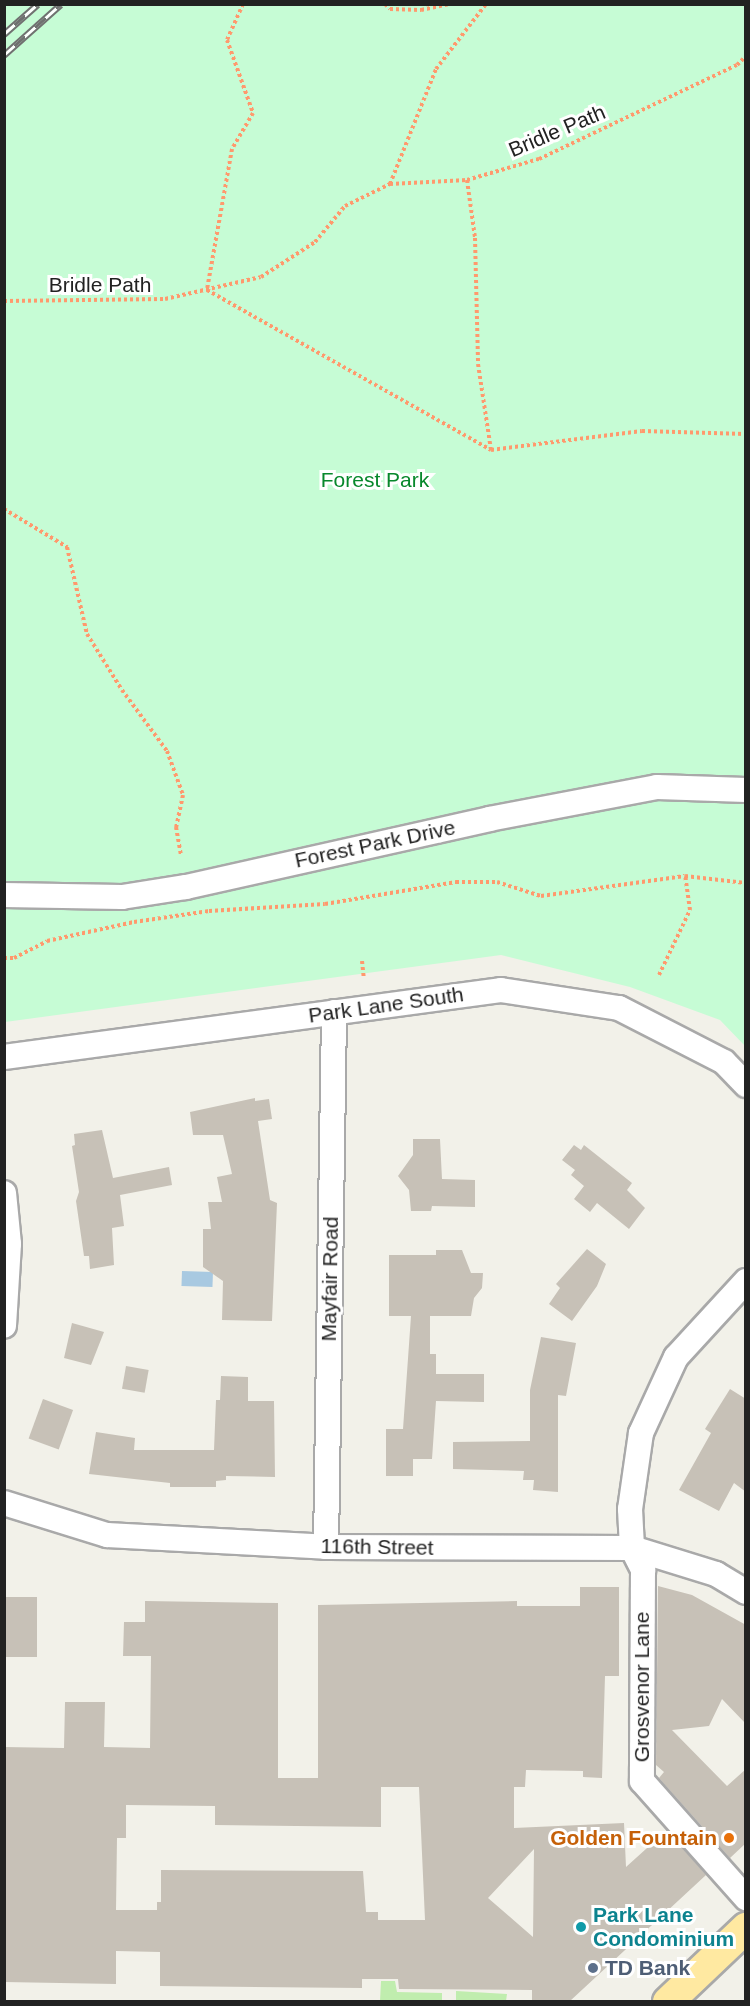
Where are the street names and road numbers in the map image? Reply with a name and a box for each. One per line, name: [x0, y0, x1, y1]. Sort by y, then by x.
street label: Bridle Path: [505, 99, 609, 163]
street label: Bridle Path: [49, 272, 151, 298]
street label: Forest Park Drive: [292, 815, 458, 873]
street label: Park Lane South: [307, 982, 465, 1028]
street label: Mayfair Road: [316, 1216, 344, 1342]
street label: 116th Street: [320, 1533, 434, 1561]
street label: Grosvenor Lane: [629, 1612, 655, 1762]

